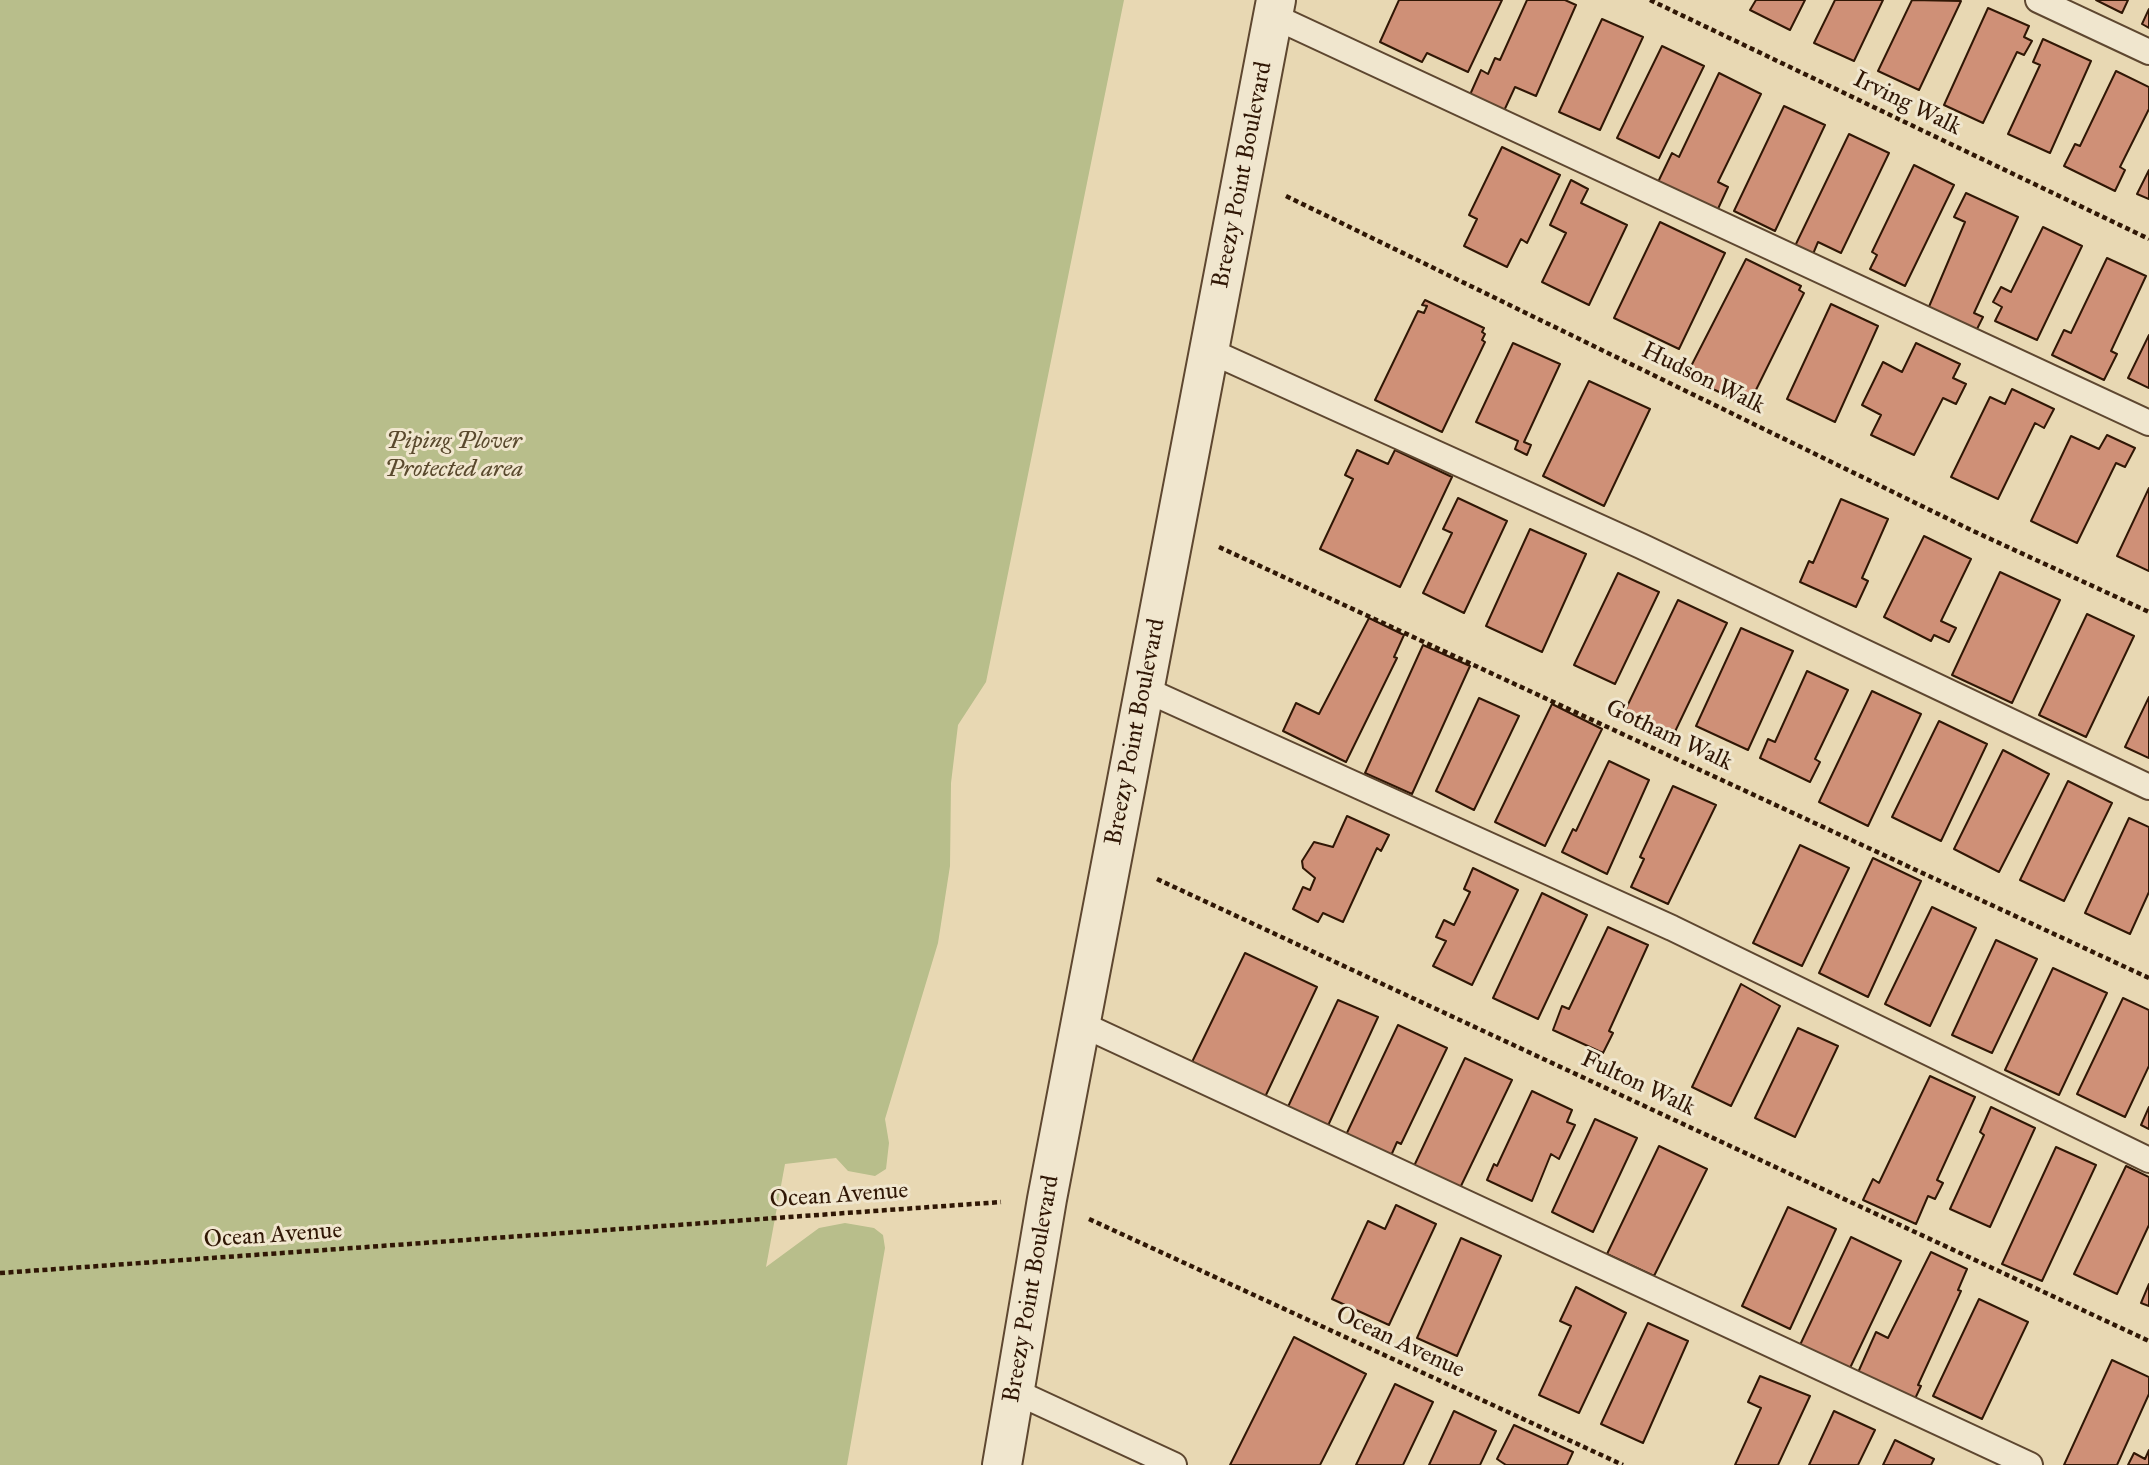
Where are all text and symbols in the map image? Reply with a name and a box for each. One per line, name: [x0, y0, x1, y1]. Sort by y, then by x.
street label: Breezy Point Boulevard: [1207, 59, 1279, 291]
street label: Irving Walk: [1848, 66, 1966, 142]
street label: Hudson Walk: [1636, 337, 1770, 421]
park label: Piping Plover Protected area: [385, 428, 523, 484]
street label: Breezy Point Boulevard: [1100, 616, 1172, 848]
street label: Gotham Walk: [1601, 694, 1737, 778]
street label: Fulton Walk: [1576, 1045, 1700, 1123]
street label: Breezy Point Boulevard: [998, 1173, 1066, 1405]
street label: Ocean Avenue: [769, 1177, 909, 1215]
street label: Ocean Avenue: [203, 1217, 343, 1255]
street label: Ocean Avenue: [1331, 1301, 1469, 1385]

